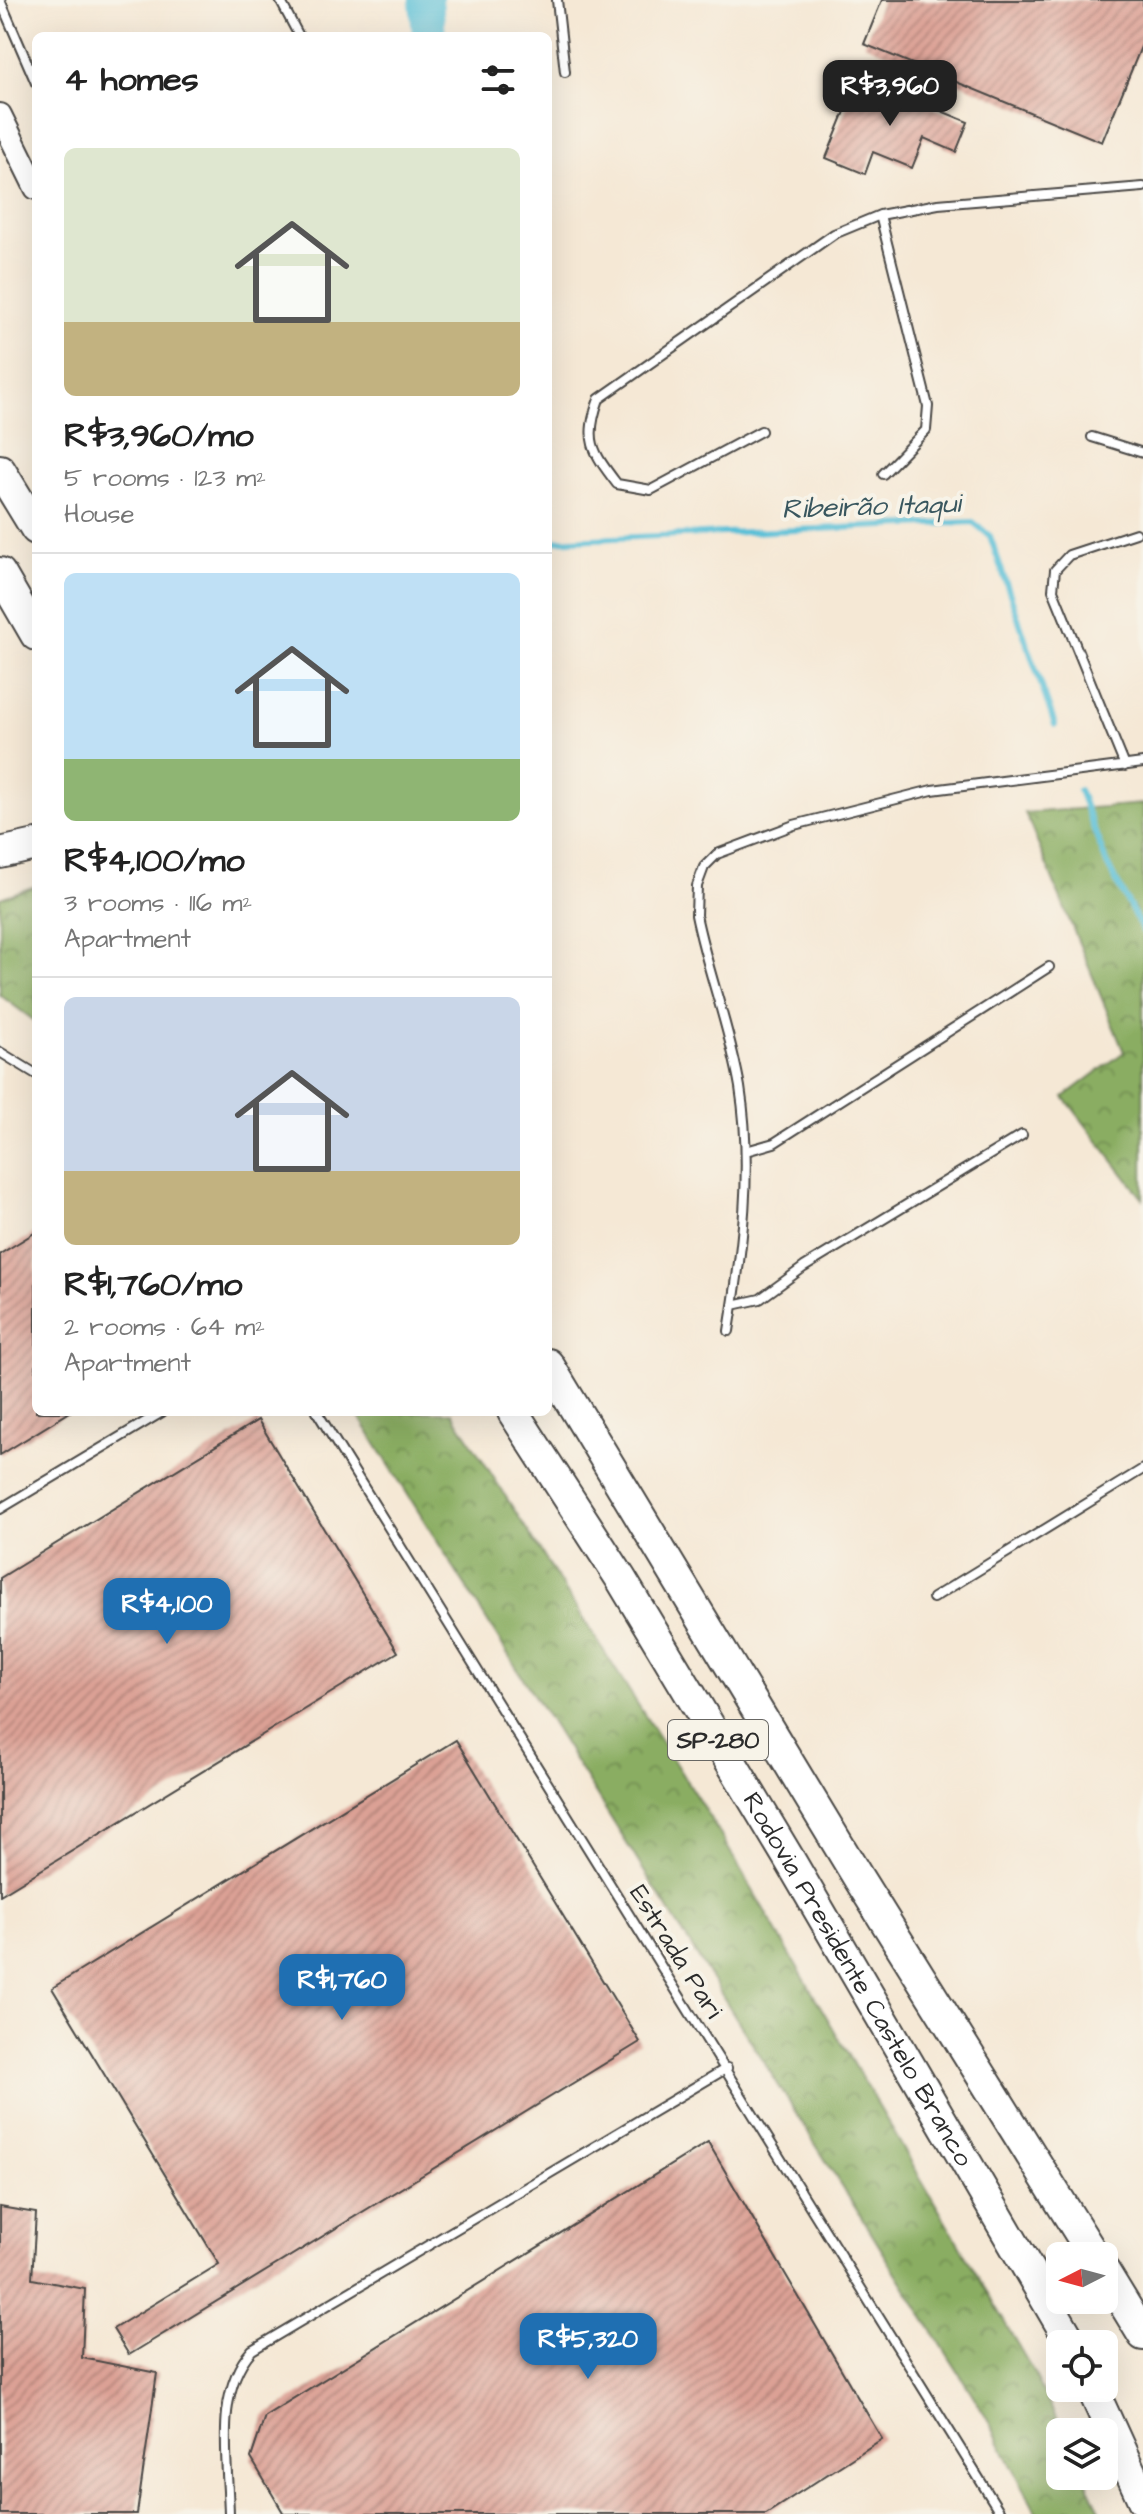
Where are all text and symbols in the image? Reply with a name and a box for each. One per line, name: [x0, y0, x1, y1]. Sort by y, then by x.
text: 4 homes: [64, 56, 199, 104]
icon: filters: [476, 58, 520, 102]
pin: R$3,960: [816, 60, 964, 128]
text: R$3,960: [841, 68, 939, 104]
icon: home: [220, 200, 364, 344]
text: R$3,960/mo: [64, 412, 254, 460]
text: 5 rooms · 123 m²: [64, 460, 266, 496]
water label: Ribeirão Itaqui: [781, 484, 965, 529]
text: House: [64, 496, 135, 532]
icon: home: [220, 625, 364, 769]
text: R$4,100/mo: [64, 837, 245, 885]
text: 3 rooms · 116 m²: [64, 885, 252, 921]
text: Apartment: [64, 921, 191, 957]
icon: home: [220, 1049, 364, 1193]
text: R$1,760/mo: [64, 1261, 242, 1309]
text: 2 rooms · 64 m²: [64, 1309, 265, 1345]
text: Apartment: [64, 1345, 191, 1381]
pin: R$4,100: [93, 1578, 241, 1646]
text: R$4,100: [121, 1586, 213, 1622]
road number: SP-280: [668, 1720, 768, 1760]
street label: Rodovia Presidente Castelo Branco: [734, 1785, 982, 2174]
street label: Estrada Pari: [621, 1878, 732, 2025]
pin: R$1,760: [268, 1954, 416, 2022]
text: R$1,760: [297, 1962, 387, 1998]
north arrow: [1046, 2242, 1118, 2314]
map controls: [1046, 2242, 1118, 2490]
pin: R$5,320: [514, 2313, 662, 2381]
text: R$5,320: [538, 2321, 638, 2357]
button: locate: [1046, 2330, 1118, 2402]
button: layers: [1046, 2418, 1118, 2490]

